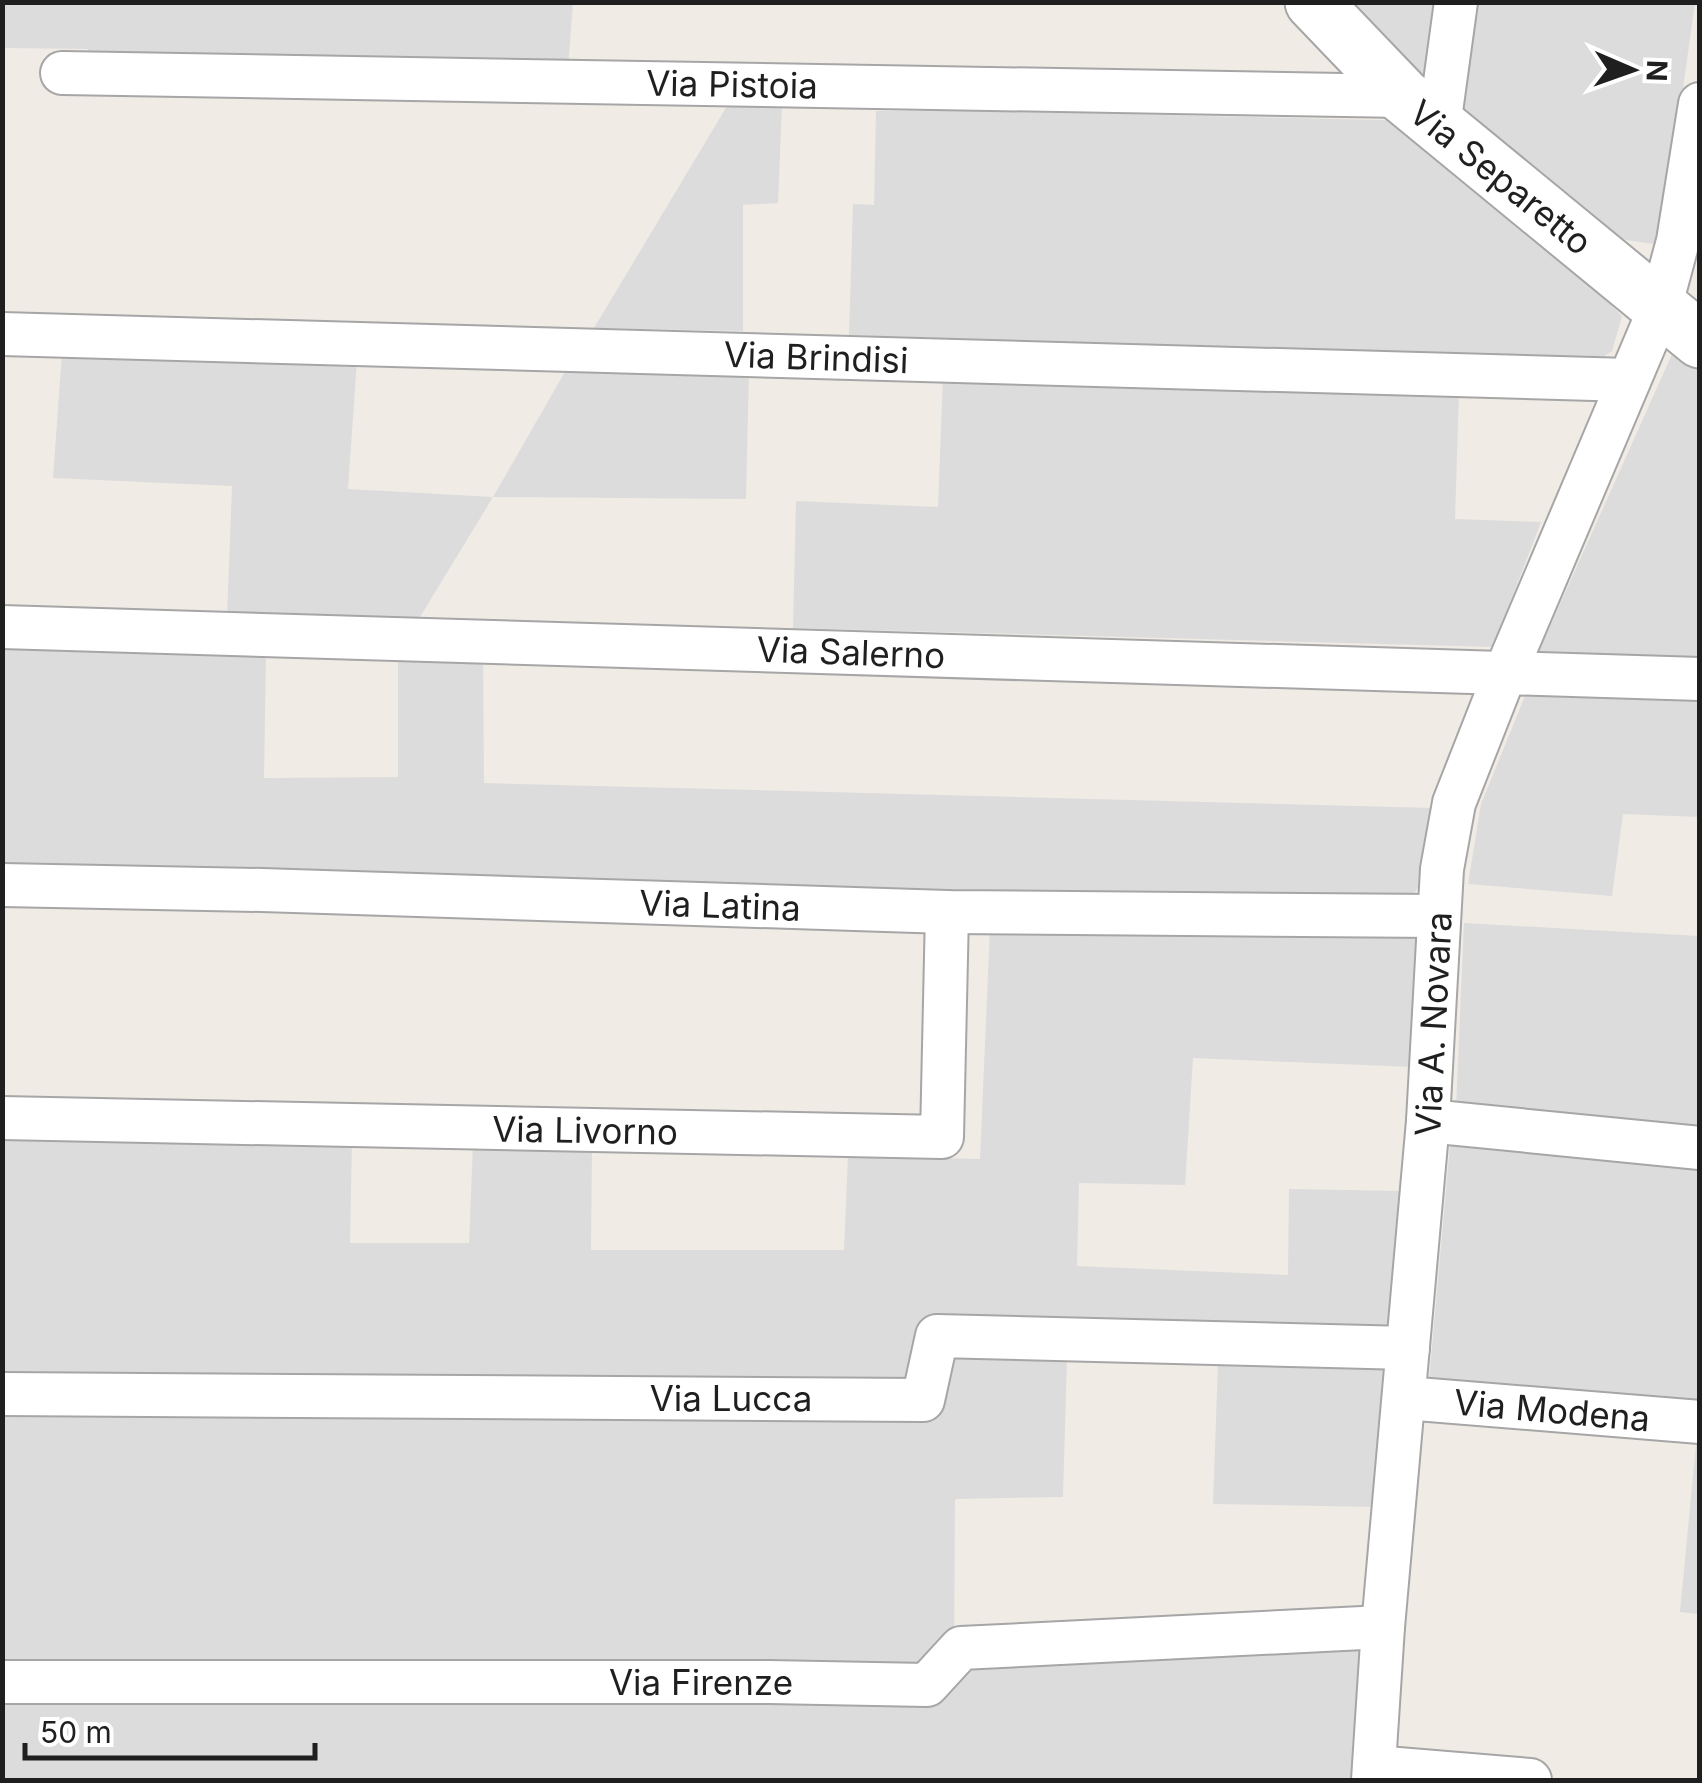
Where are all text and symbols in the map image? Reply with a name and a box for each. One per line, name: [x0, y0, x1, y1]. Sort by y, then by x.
north arrow: [1582, 20, 1682, 120]
text: N: [1640, 60, 1674, 82]
street label: Via Pistoia: [646, 62, 818, 106]
street label: Via Separetto: [1401, 91, 1601, 263]
street label: Via Brindisi: [723, 333, 909, 381]
street label: Via Salerno: [756, 628, 946, 676]
street label: Via Latina: [638, 881, 802, 929]
street label: Via A. Novara: [1406, 911, 1460, 1137]
street label: Via Livorno: [492, 1107, 678, 1153]
street label: Via Lucca: [650, 1377, 812, 1419]
street label: Via Modena: [1452, 1380, 1652, 1440]
street label: Via Firenze: [609, 1661, 793, 1703]
scale bar: [25, 1698, 315, 1760]
text: 50 m: [40, 1714, 112, 1750]

